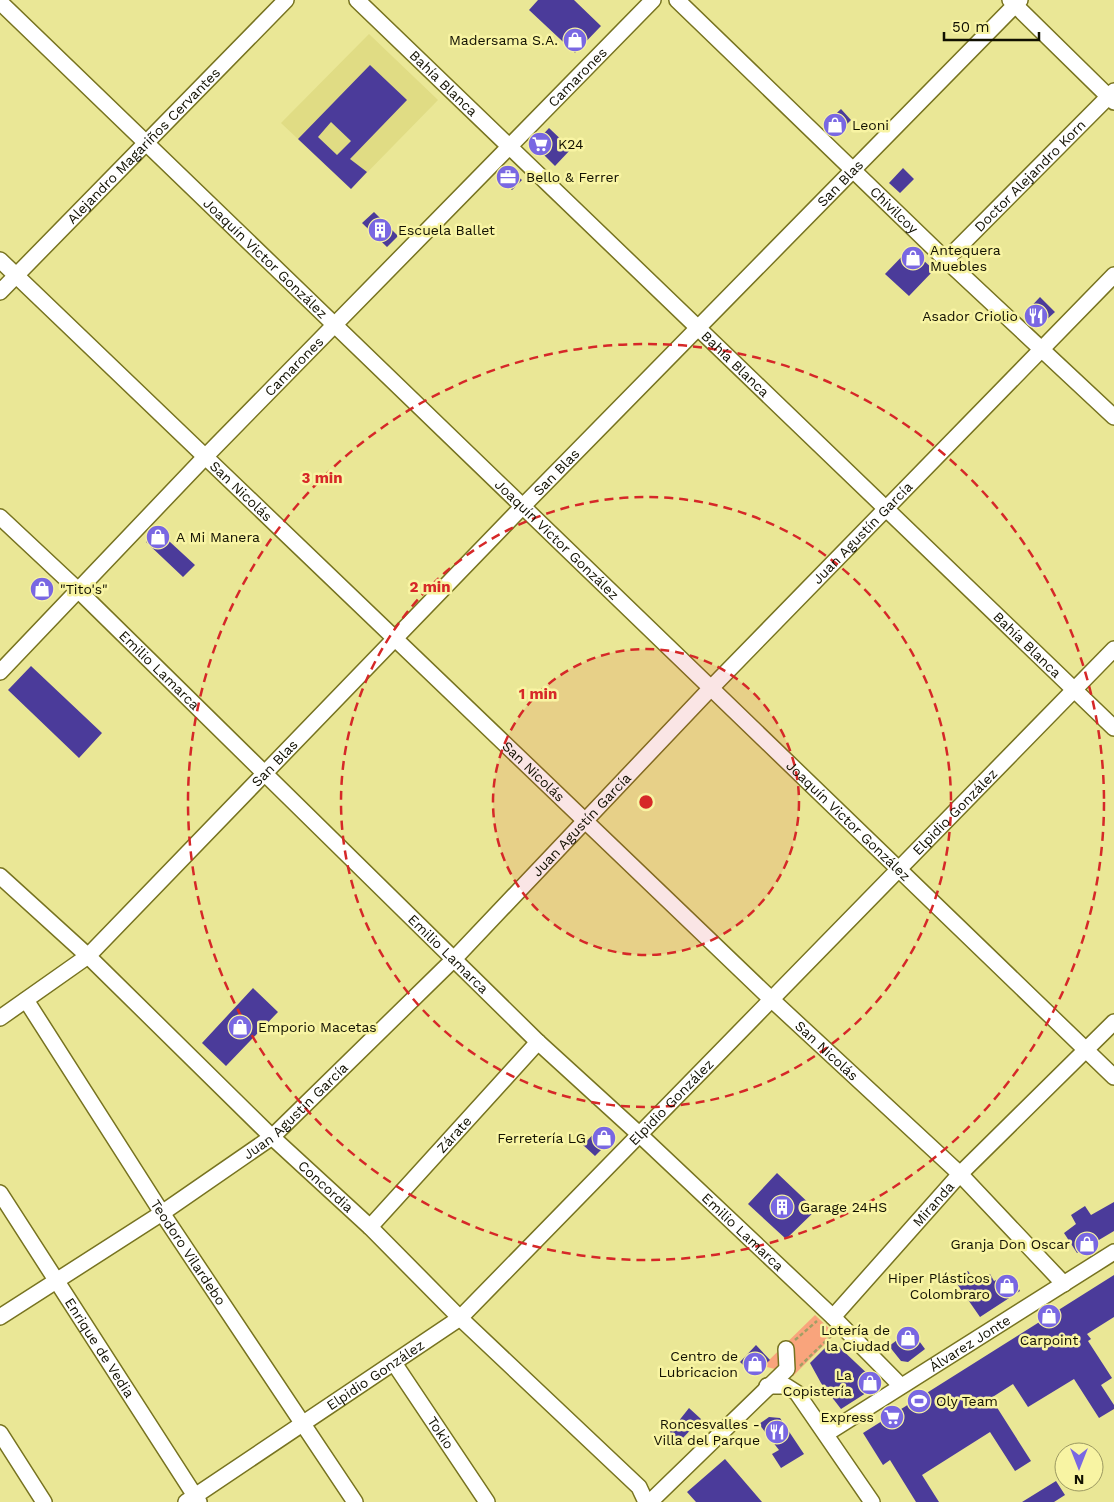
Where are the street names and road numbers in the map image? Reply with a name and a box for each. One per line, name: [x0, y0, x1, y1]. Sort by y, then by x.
street label: Camarones: [545, 44, 610, 110]
street label: Bahía Blanca: [406, 47, 481, 119]
street label: Alejandro Magariños Cervantes: [64, 64, 223, 227]
street label: Doctor Alejandro Korn: [971, 116, 1089, 235]
street label: San Blas: [814, 157, 866, 210]
street label: Chivilcoy: [867, 183, 922, 237]
street label: Joaquín Victor González: [200, 195, 331, 322]
street label: Bahía Blanca: [698, 328, 773, 400]
street label: Camarones: [261, 333, 326, 399]
street label: San Blas: [530, 445, 583, 499]
street label: San Nicolás: [207, 458, 276, 525]
street label: Joaquín Victor González: [492, 476, 622, 603]
street label: Juan Agustín García: [809, 479, 916, 587]
street label: Bahía Blanca: [990, 608, 1065, 681]
street label: Emilio Lamarca: [116, 627, 203, 713]
street label: San Blas: [248, 736, 301, 790]
street label: San Nicolás: [499, 738, 568, 805]
street label: Joaquín Victor González: [783, 757, 914, 884]
street label: Elpidio González: [909, 765, 1000, 858]
street label: Juan Agustín García: [529, 770, 634, 880]
street label: Emilio Lamarca: [405, 911, 492, 997]
street label: San Nicolás: [792, 1018, 862, 1084]
street label: Elpidio González: [626, 1056, 717, 1148]
street label: Juan Agustín García: [240, 1059, 351, 1163]
street label: Zárate: [433, 1113, 475, 1156]
street label: Concordia: [295, 1157, 357, 1216]
street label: Miranda: [909, 1178, 957, 1230]
street label: Emilio Lamarca: [699, 1190, 787, 1274]
street label: Teodoro Vilardebo: [147, 1197, 229, 1308]
street label: Enrique de Vedia: [62, 1295, 138, 1401]
street label: Álvarez Jonte: [926, 1312, 1013, 1375]
street label: Elpidio González: [324, 1336, 427, 1413]
street label: Tokio: [424, 1414, 457, 1452]

